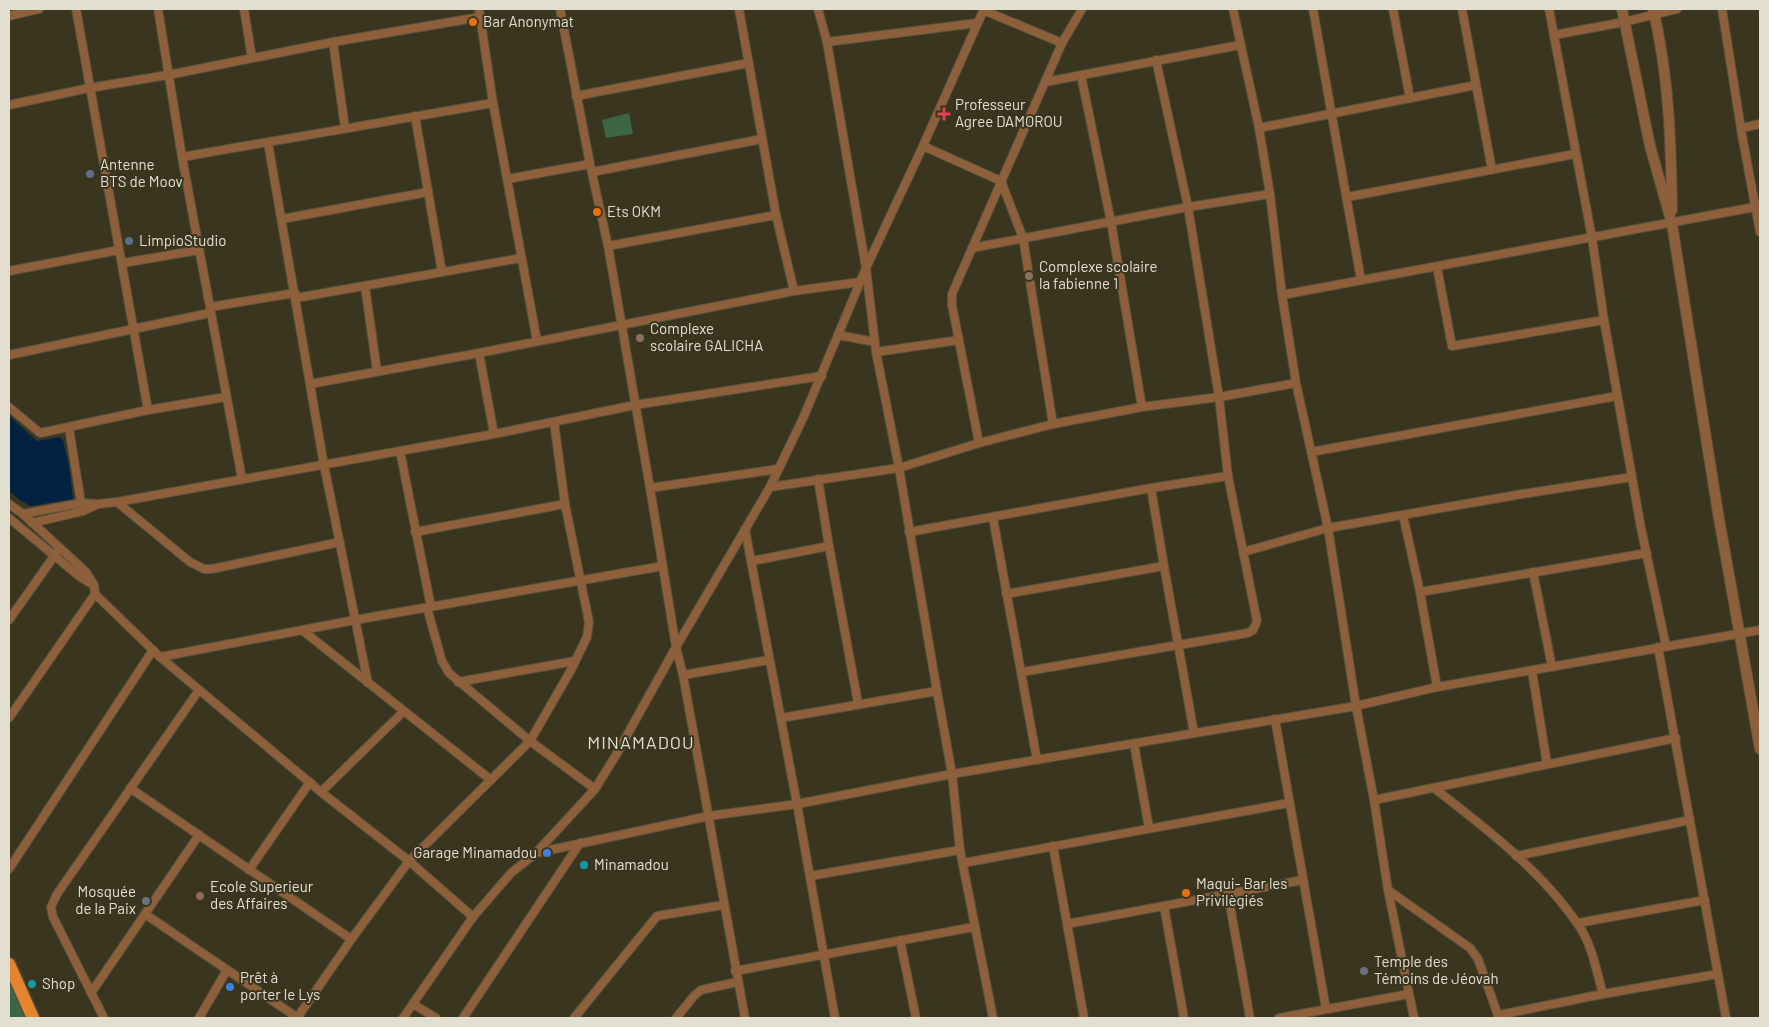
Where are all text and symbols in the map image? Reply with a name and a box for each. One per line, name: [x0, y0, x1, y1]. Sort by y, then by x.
place label: Bar Anonymat: [483, 12, 574, 30]
marker: Bar Anonymat: [467, 16, 479, 28]
place label: Professeur Agree DAMOROU: [955, 95, 1063, 130]
marker: Professeur Agree DAMOROU: [937, 107, 951, 121]
place label: Antenne BTS de Moov: [100, 155, 183, 190]
marker: Antenne BTS de Moov: [84, 168, 96, 180]
place label: Ets OKM: [607, 202, 661, 220]
marker: Ets OKM: [591, 206, 603, 218]
place label: LimpioStudio: [139, 231, 226, 249]
marker: LimpioStudio: [123, 235, 135, 247]
place label: Complexe scolaire la fabienne 1: [1039, 257, 1158, 292]
marker: Complexe scolaire la fabienne 1: [1023, 270, 1035, 282]
place label: Complexe scolaire GALICHA: [650, 319, 763, 354]
marker: Complexe scolaire GALICHA: [634, 332, 646, 344]
district label: MINAMADOU: [587, 731, 695, 753]
place label: Garage Minamadou: [413, 843, 537, 861]
marker: Garage Minamadou: [541, 847, 553, 859]
place label: Minamadou: [594, 855, 669, 873]
marker: Minamadou: [578, 859, 590, 871]
place label: Maqui- Bar les Privilègiés: [1196, 874, 1287, 909]
place label: Ecole Superieur des Affaires: [210, 877, 314, 912]
place label: Mosquée de la Paix: [75, 882, 136, 917]
marker: Maqui- Bar les Privilègiés: [1180, 887, 1192, 899]
marker: Ecole Superieur des Affaires: [194, 890, 206, 902]
marker: Mosquée de la Paix: [140, 895, 152, 907]
place label: Temple des Témoins de Jéovah: [1374, 952, 1499, 987]
marker: Temple des Témoins de Jéovah: [1358, 965, 1370, 977]
place label: Prêt à porter le Lys: [240, 968, 320, 1003]
place label: Shop: [42, 974, 75, 992]
marker: Shop: [26, 978, 38, 990]
marker: Prêt à porter le Lys: [224, 981, 236, 993]

